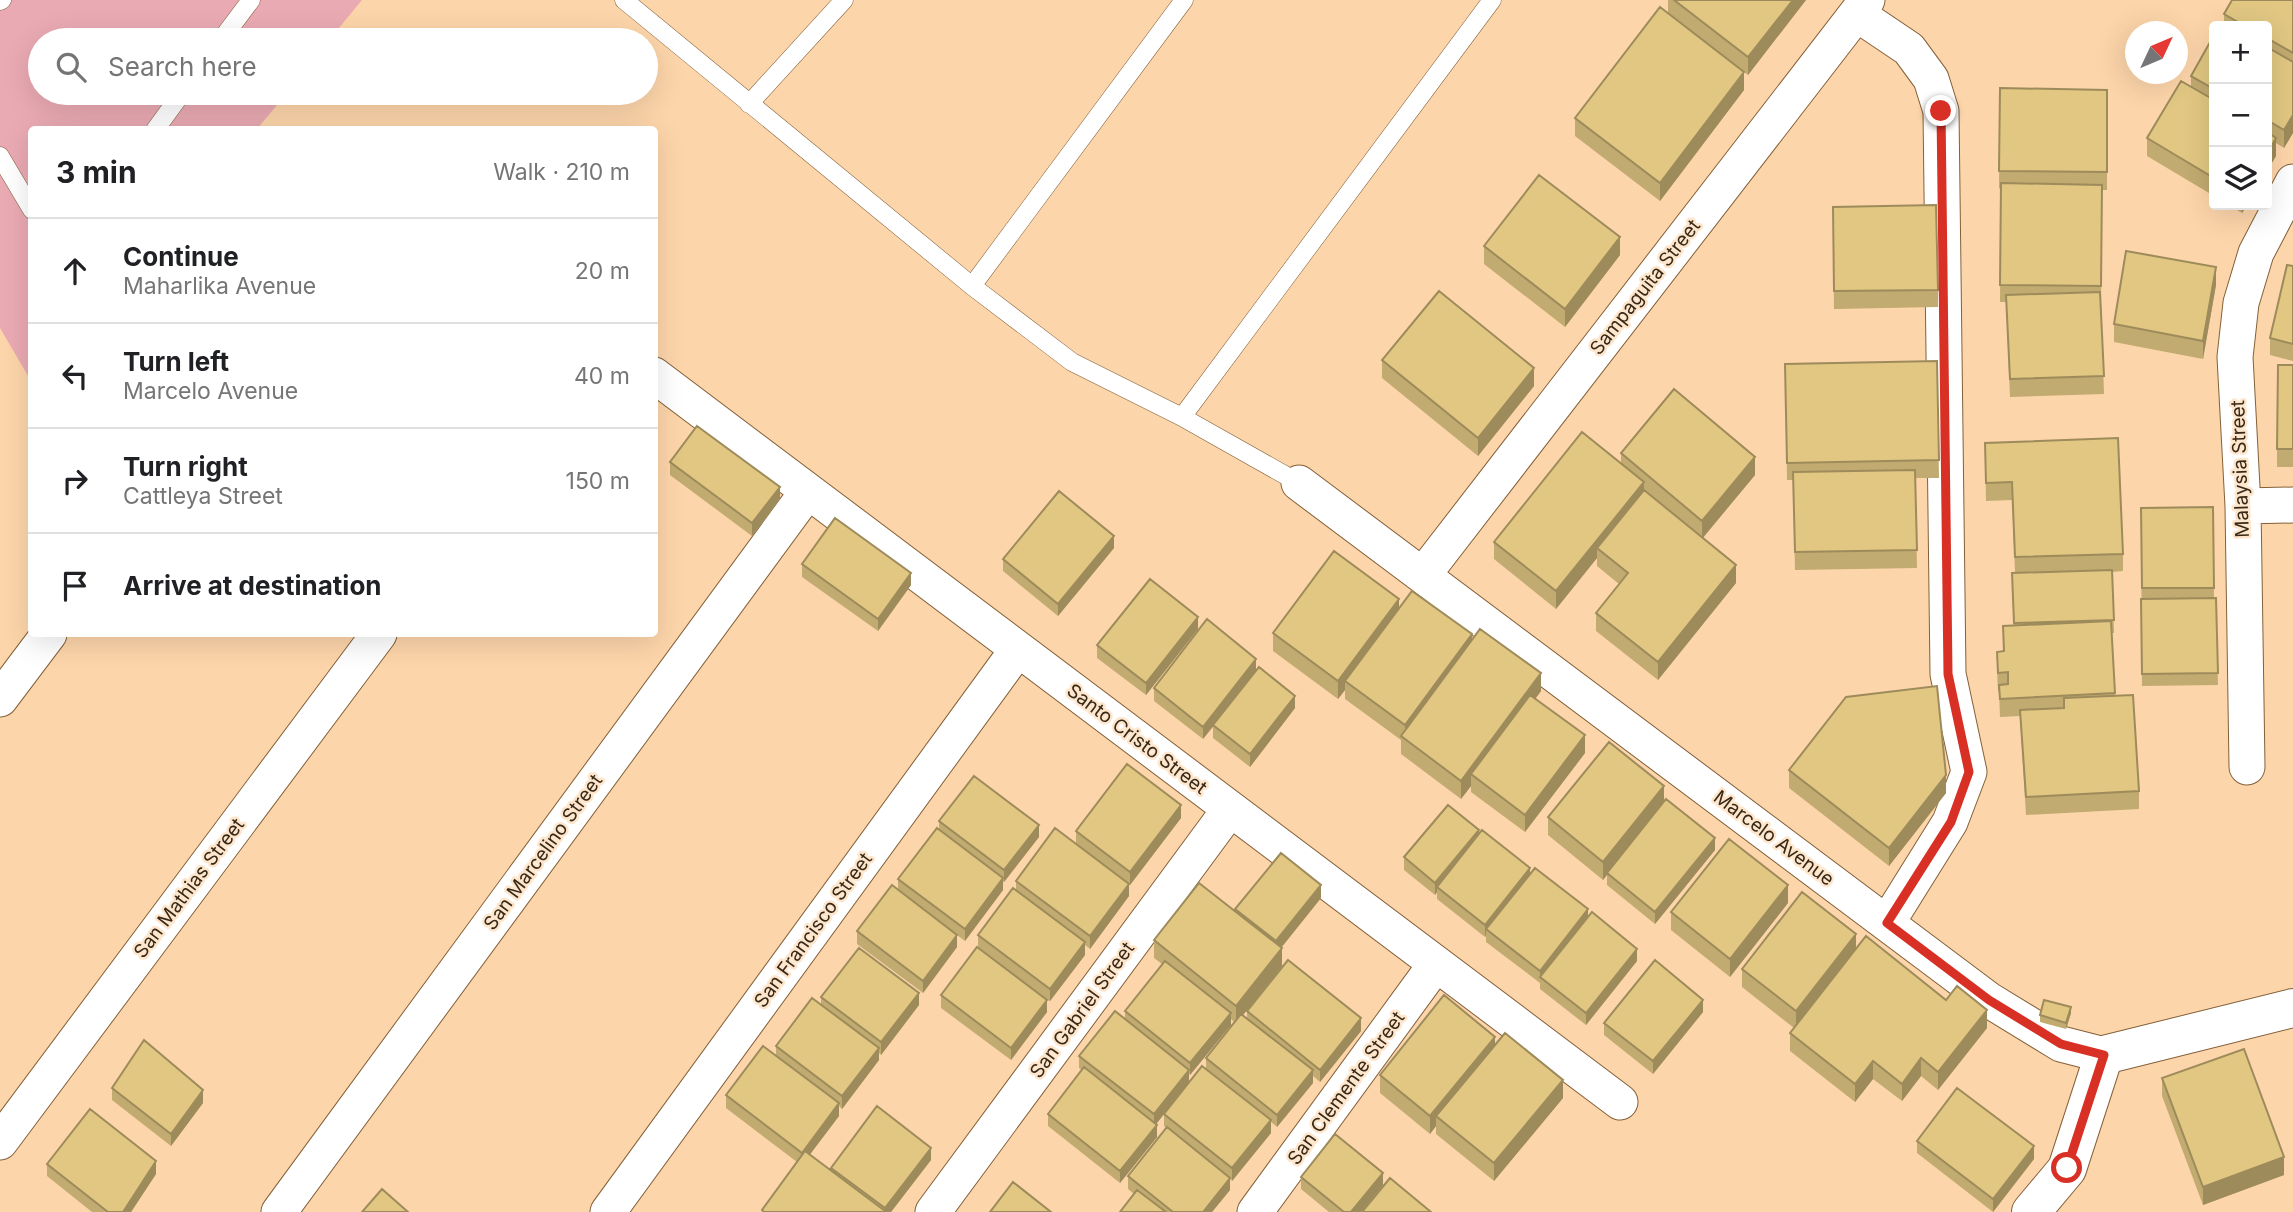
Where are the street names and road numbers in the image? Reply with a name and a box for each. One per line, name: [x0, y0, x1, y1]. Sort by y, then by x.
street label: Sampaguita Street: [1585, 215, 1705, 359]
street label: Malaysia Street: [2226, 400, 2254, 538]
street label: Santo Cristo Street: [1063, 679, 1211, 799]
street label: San Marcelino Street: [479, 770, 607, 934]
street label: Marcelo Avenue: [1709, 785, 1839, 891]
street label: San Mathias Street: [129, 814, 249, 962]
street label: San Francisco Street: [749, 848, 877, 1012]
street label: San Gabriel Street: [1025, 937, 1139, 1083]
street label: San Clemente Street: [1283, 1007, 1409, 1169]

